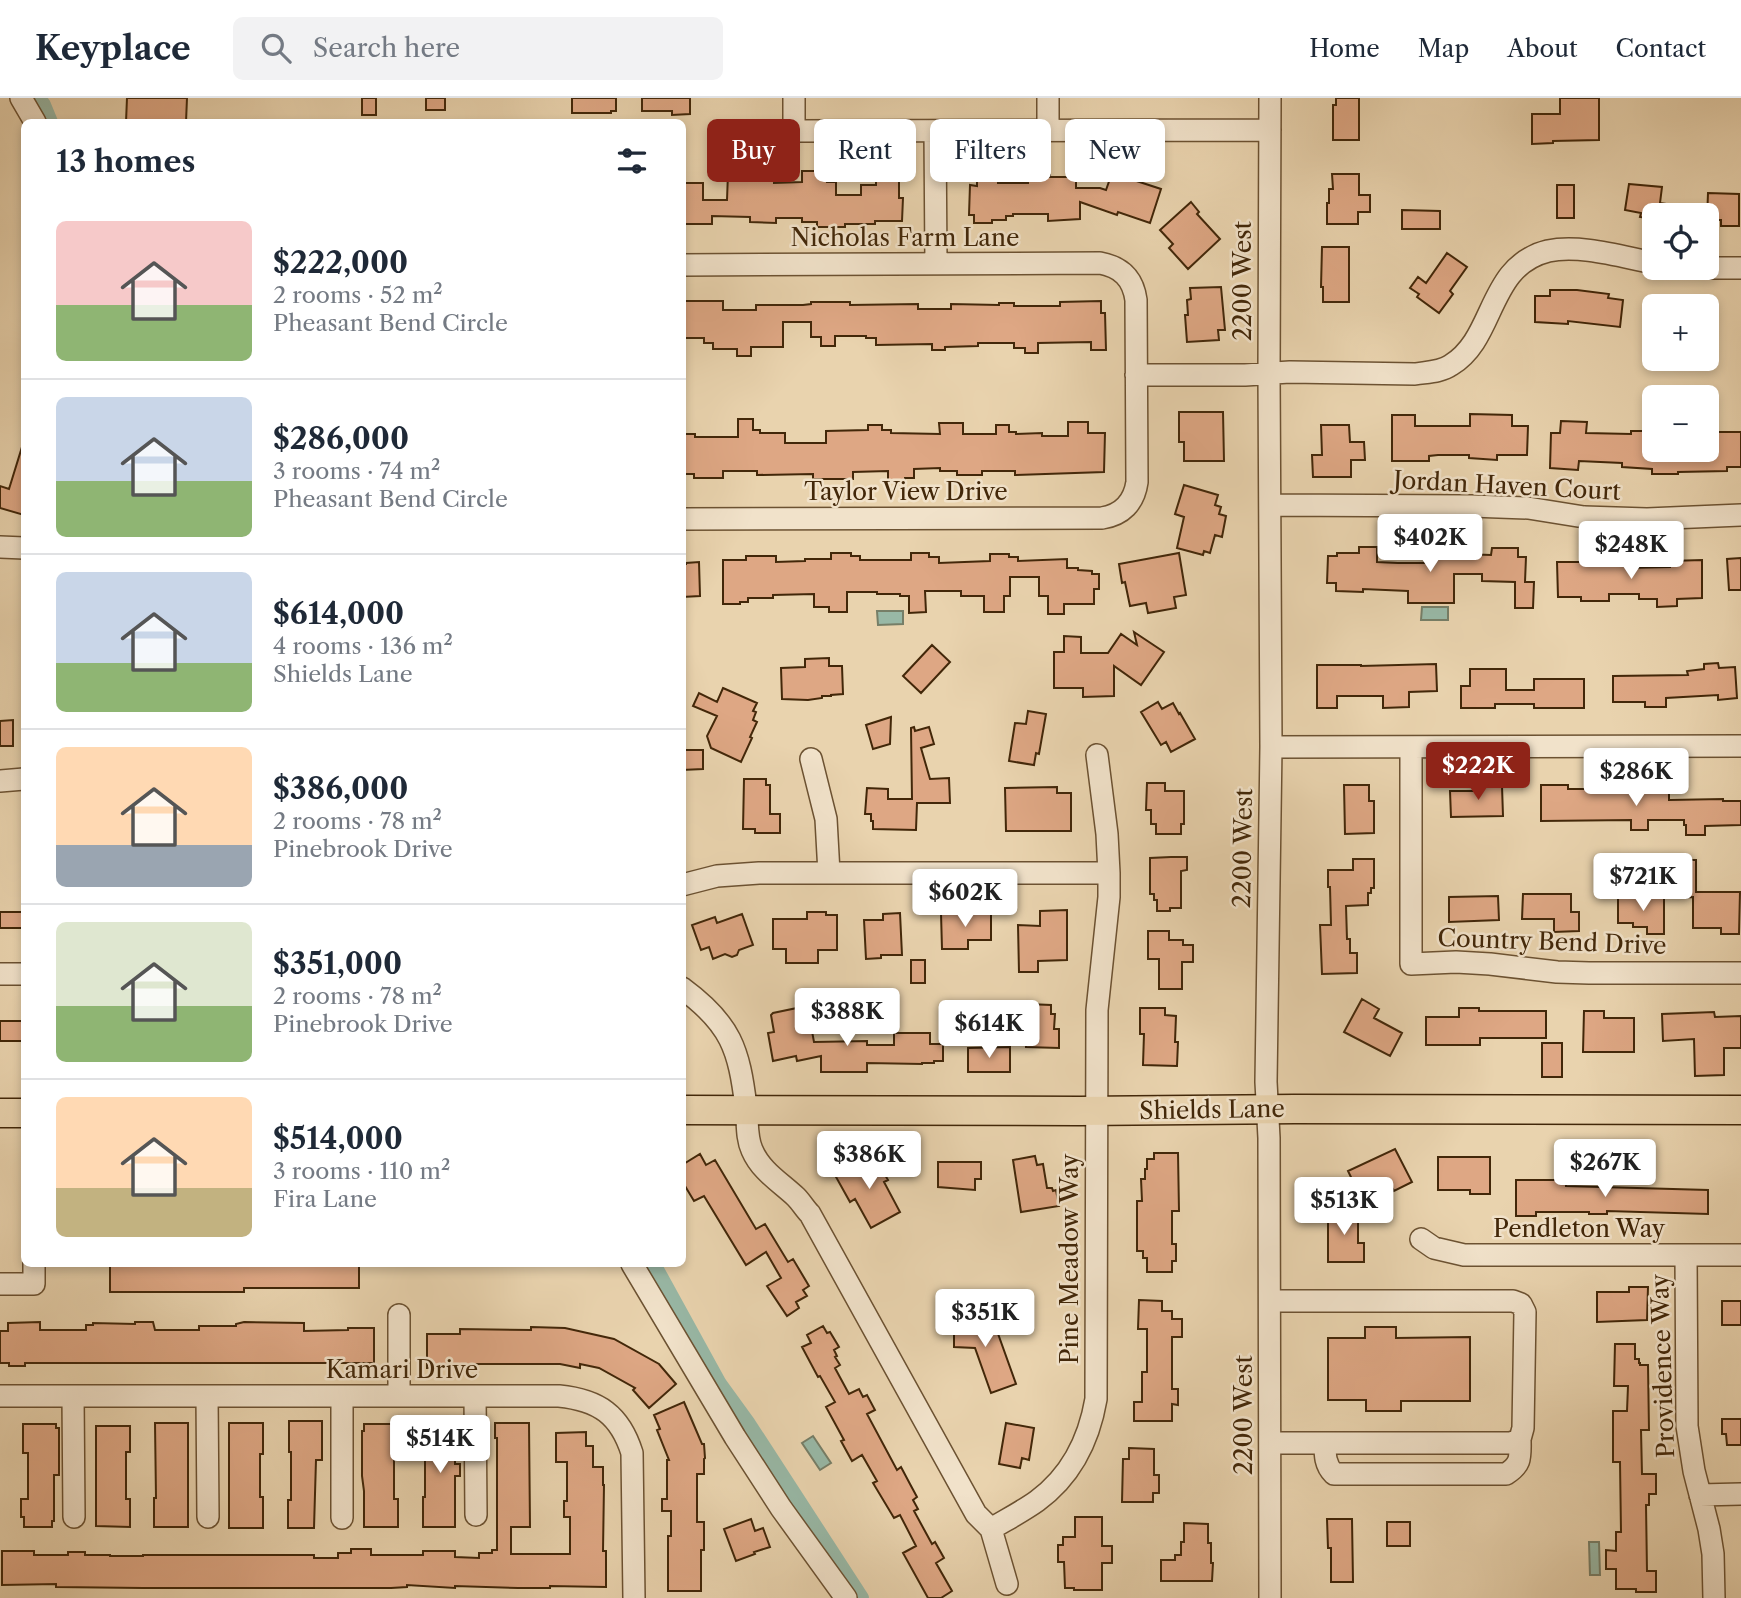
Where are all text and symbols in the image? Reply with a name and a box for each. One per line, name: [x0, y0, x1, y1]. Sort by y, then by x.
search box: [233, 17, 723, 80]
text: Keyplace: [35, 28, 191, 69]
icon: search: [257, 29, 295, 67]
text: Search here: [313, 32, 460, 64]
text: Home: [1309, 34, 1380, 63]
text: Map: [1418, 34, 1469, 63]
text: About: [1507, 34, 1578, 63]
text: Contact: [1616, 34, 1706, 63]
chip: Buy: [707, 119, 800, 182]
chip: Rent: [814, 119, 916, 182]
chip: Filters: [930, 119, 1051, 182]
chip: New: [1065, 119, 1165, 182]
icon: filters: [613, 142, 651, 180]
text: 13 homes: [56, 143, 195, 180]
map controls: [1642, 203, 1719, 462]
button: locate: [1642, 203, 1719, 280]
street label: 2200 West: [1228, 220, 1257, 341]
street label: Nicholas Farm Lane: [790, 223, 1020, 252]
text: $222,000: [273, 244, 408, 281]
icon: home: [112, 249, 196, 333]
text: 2 rooms · 52 m²: [273, 281, 443, 309]
button: +: [1642, 294, 1719, 371]
text: Pheasant Bend Circle: [273, 309, 508, 337]
button: −: [1642, 385, 1719, 462]
text: $286,000: [273, 420, 409, 457]
icon: home: [112, 425, 196, 509]
text: 3 rooms · 74 m²: [273, 457, 440, 485]
street label: Jordan Haven Court: [1389, 465, 1622, 506]
street label: Taylor View Drive: [804, 477, 1008, 506]
text: Pheasant Bend Circle: [273, 485, 508, 513]
pin: $402K: [1381, 514, 1479, 574]
pin: $248K: [1582, 522, 1680, 581]
text: $402K: [1393, 523, 1467, 551]
text: $248K: [1595, 530, 1667, 558]
text: $614,000: [273, 595, 404, 632]
icon: home: [112, 600, 196, 684]
text: 4 rooms · 136 m²: [273, 632, 453, 660]
text: Shields Lane: [273, 660, 413, 688]
pin: $222K: [1429, 742, 1527, 802]
pin: $286K: [1587, 748, 1685, 808]
text: $222K: [1442, 751, 1514, 779]
text: $286K: [1600, 757, 1672, 785]
text: $386,000: [273, 770, 408, 807]
icon: home: [112, 775, 196, 859]
street label: 2200 West: [1227, 787, 1258, 908]
text: 2 rooms · 78 m²: [273, 807, 442, 835]
text: Pinebrook Drive: [273, 835, 453, 863]
pin: $721K: [1594, 854, 1692, 913]
text: $721K: [1609, 862, 1677, 890]
pin: $602K: [916, 870, 1014, 929]
text: $602K: [928, 878, 1002, 906]
street label: Country Bend Drive: [1437, 923, 1667, 960]
text: $351,000: [273, 945, 402, 982]
icon: home: [112, 950, 196, 1034]
text: 2 rooms · 78 m²: [273, 982, 442, 1010]
pin: $388K: [798, 988, 896, 1048]
text: $388K: [811, 997, 883, 1025]
pin: $614K: [940, 1000, 1038, 1060]
text: $614K: [955, 1009, 1023, 1037]
text: Pinebrook Drive: [273, 1010, 453, 1038]
street label: Shields Lane: [1139, 1094, 1285, 1125]
text: $514,000: [273, 1120, 403, 1157]
icon: home: [112, 1125, 196, 1209]
pin: $386K: [820, 1132, 918, 1191]
text: $386K: [833, 1140, 905, 1168]
pin: $267K: [1556, 1140, 1654, 1199]
text: $267K: [1570, 1148, 1640, 1176]
street label: Pine Meadow Way: [1055, 1153, 1084, 1364]
text: 3 rooms · 110 m²: [273, 1157, 450, 1185]
pin: $513K: [1295, 1178, 1393, 1237]
text: Fira Lane: [273, 1185, 377, 1213]
text: $513K: [1310, 1186, 1378, 1214]
street label: Pendleton Way: [1493, 1214, 1666, 1243]
street label: Providence Way: [1645, 1273, 1680, 1459]
pin: $351K: [936, 1290, 1034, 1349]
text: $351K: [951, 1298, 1019, 1326]
street label: 2200 West: [1229, 1354, 1258, 1475]
street label: Kamari Drive: [326, 1355, 478, 1384]
pin: $514K: [391, 1416, 489, 1475]
text: $514K: [406, 1424, 474, 1452]

